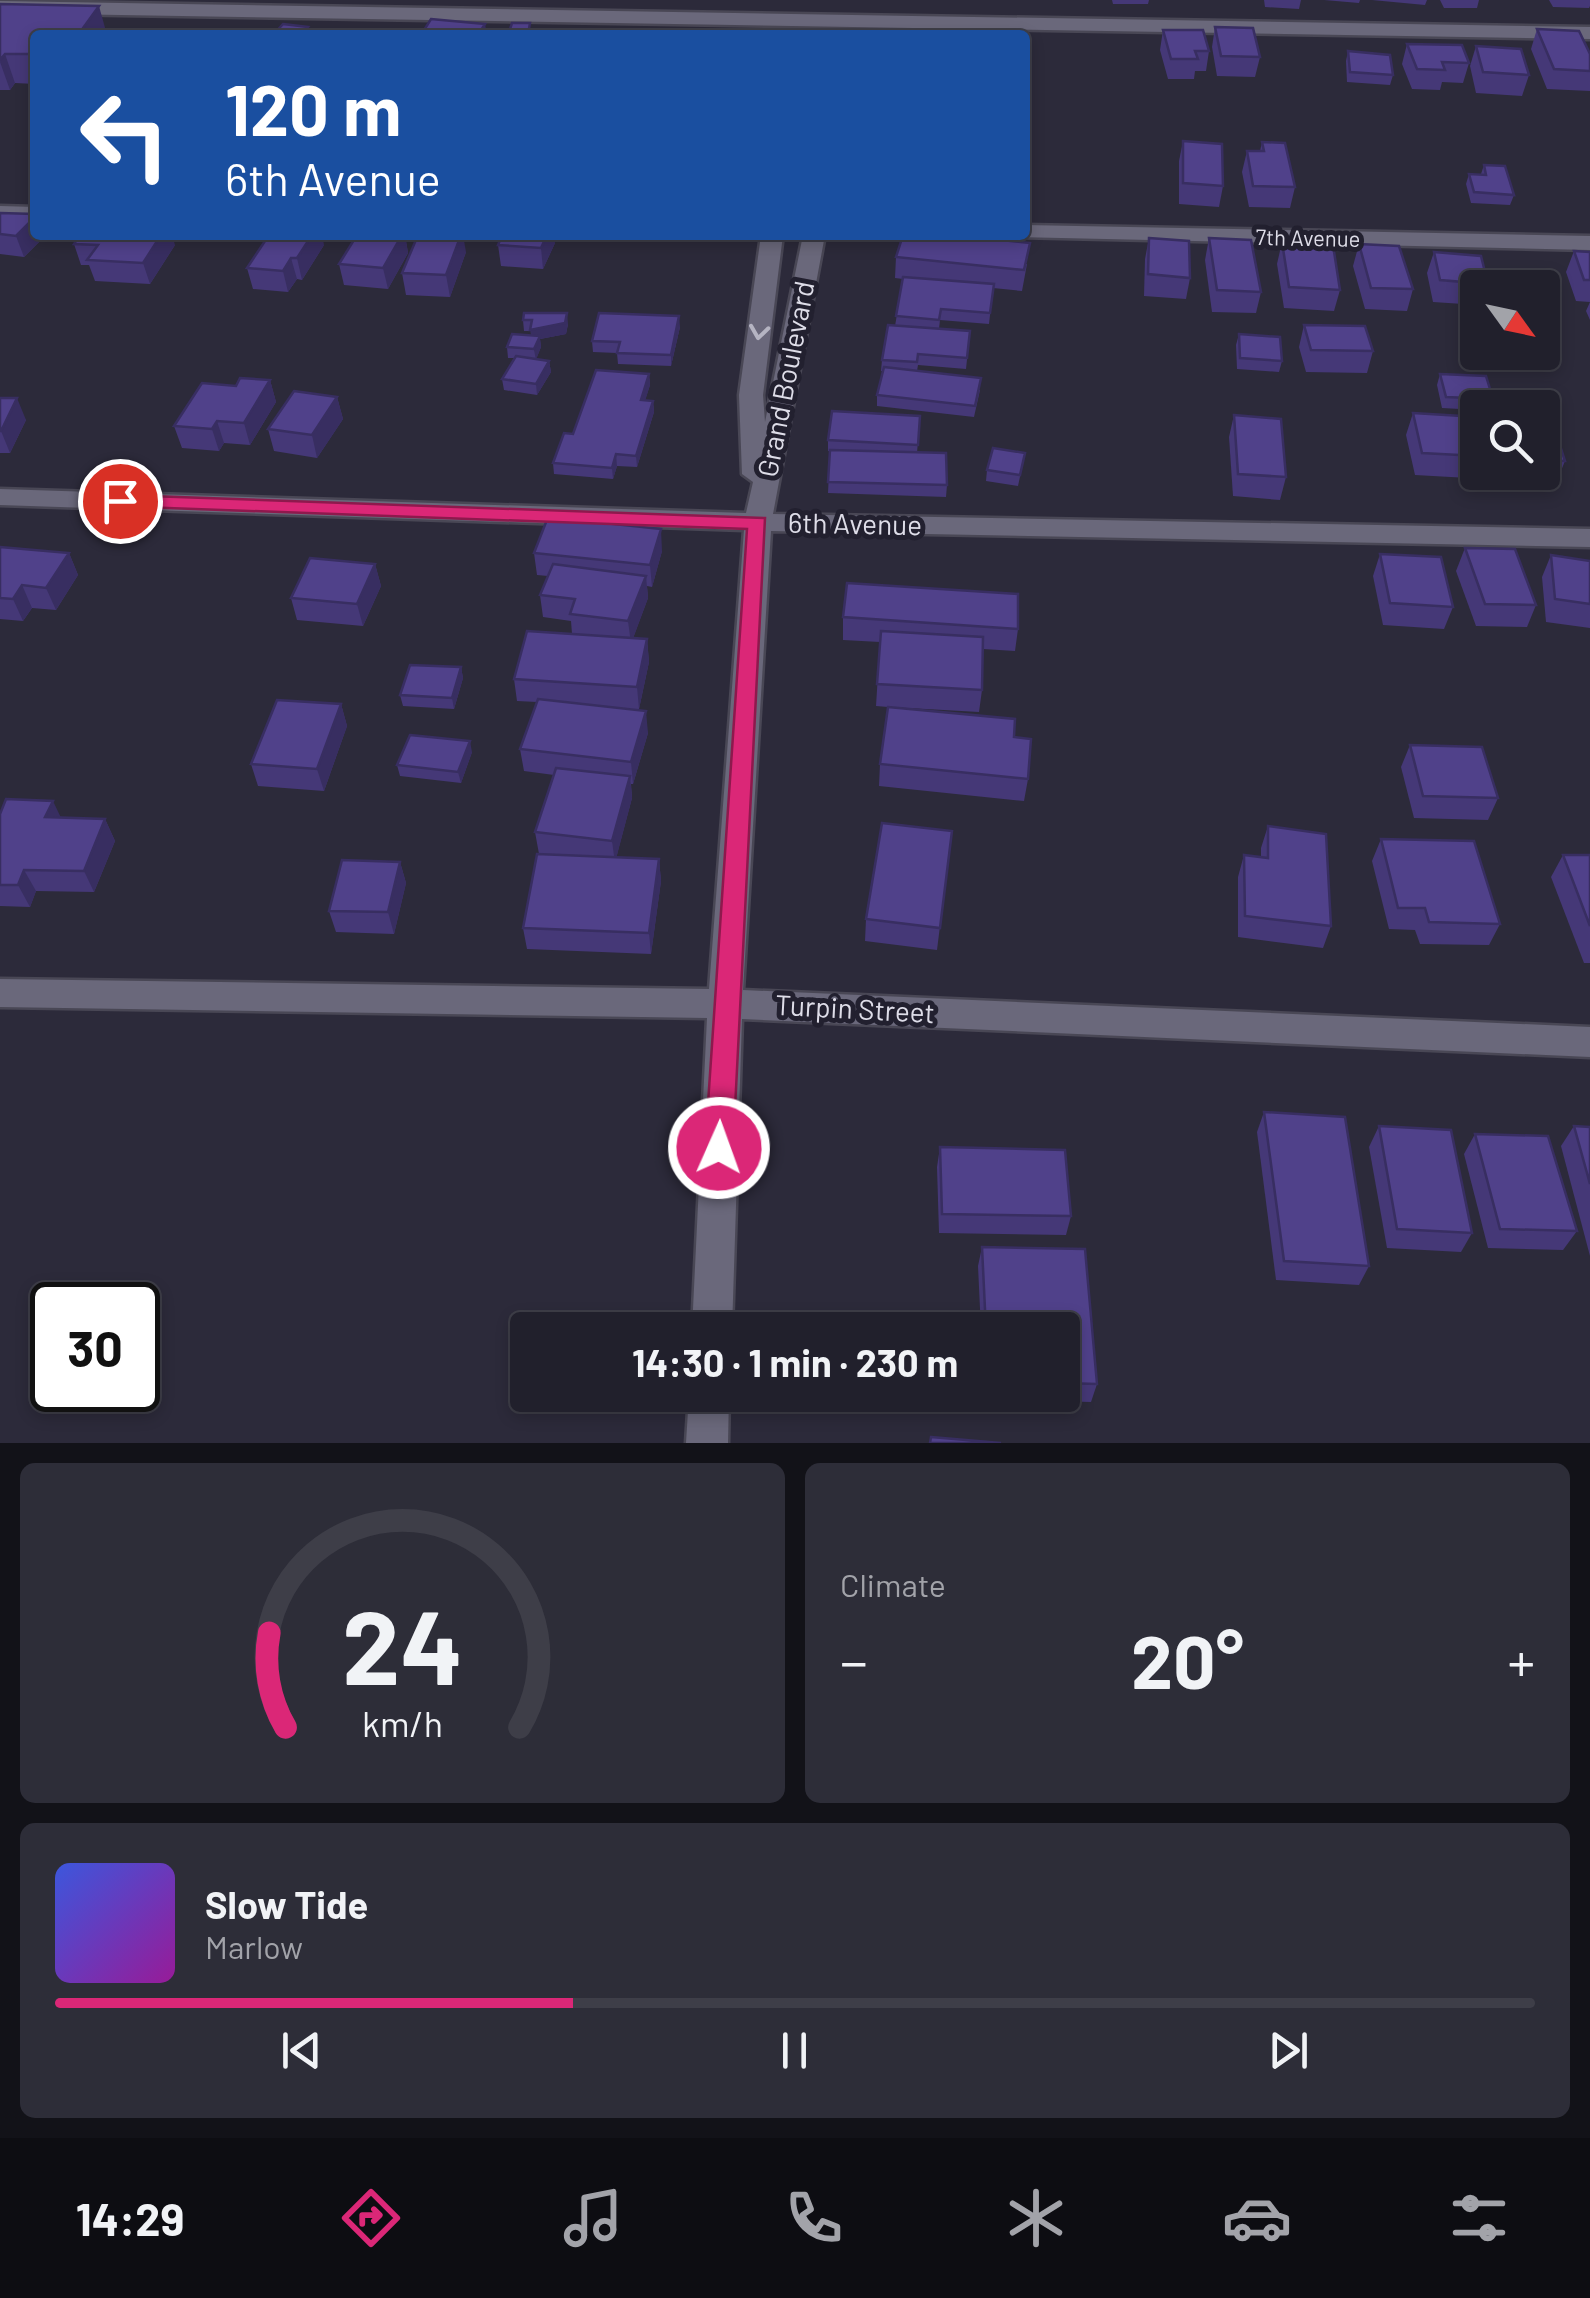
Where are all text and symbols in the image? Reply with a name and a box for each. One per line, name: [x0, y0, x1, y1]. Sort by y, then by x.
text: 120 m: [225, 66, 401, 150]
icon: left: [60, 70, 190, 200]
text: 6th Avenue: [225, 151, 441, 205]
street label: 7th Avenue: [1256, 223, 1361, 251]
north arrow: [1460, 270, 1560, 370]
map controls: [1460, 270, 1560, 490]
street label: Grand Boulevard: [749, 278, 821, 480]
one-way arrow: [749, 324, 770, 340]
button: search: [1460, 390, 1560, 490]
pin: [78, 459, 163, 544]
icon: arrive: [93, 474, 148, 529]
street label: 6th Avenue: [788, 505, 922, 541]
street label: Turpin Street: [774, 987, 936, 1029]
position arrow: [667, 1096, 771, 1200]
speed limit sign: 30: [30, 1282, 160, 1412]
text: 14:30 · 1 min · 230 m: [632, 1339, 958, 1385]
text: Climate: [840, 1565, 946, 1603]
text: 24: [342, 1581, 463, 1706]
text: 20°: [1131, 1614, 1244, 1704]
text: −: [840, 1627, 868, 1693]
text: +: [1507, 1627, 1535, 1693]
text: km/h: [362, 1701, 443, 1744]
text: Slow Tide: [205, 1881, 368, 1927]
text: Marlow: [205, 1927, 303, 1965]
icon: previous: [274, 2023, 329, 2078]
icon: pause: [767, 2023, 822, 2078]
icon: next: [1261, 2023, 1316, 2078]
icon: directions: [336, 2183, 406, 2253]
icon: music: [558, 2183, 628, 2253]
icon: phone: [779, 2183, 849, 2253]
icon: climate: [1001, 2183, 1071, 2253]
icon: car: [1222, 2183, 1292, 2253]
icon: filters: [1444, 2183, 1514, 2253]
text: 14:29: [76, 2191, 184, 2245]

